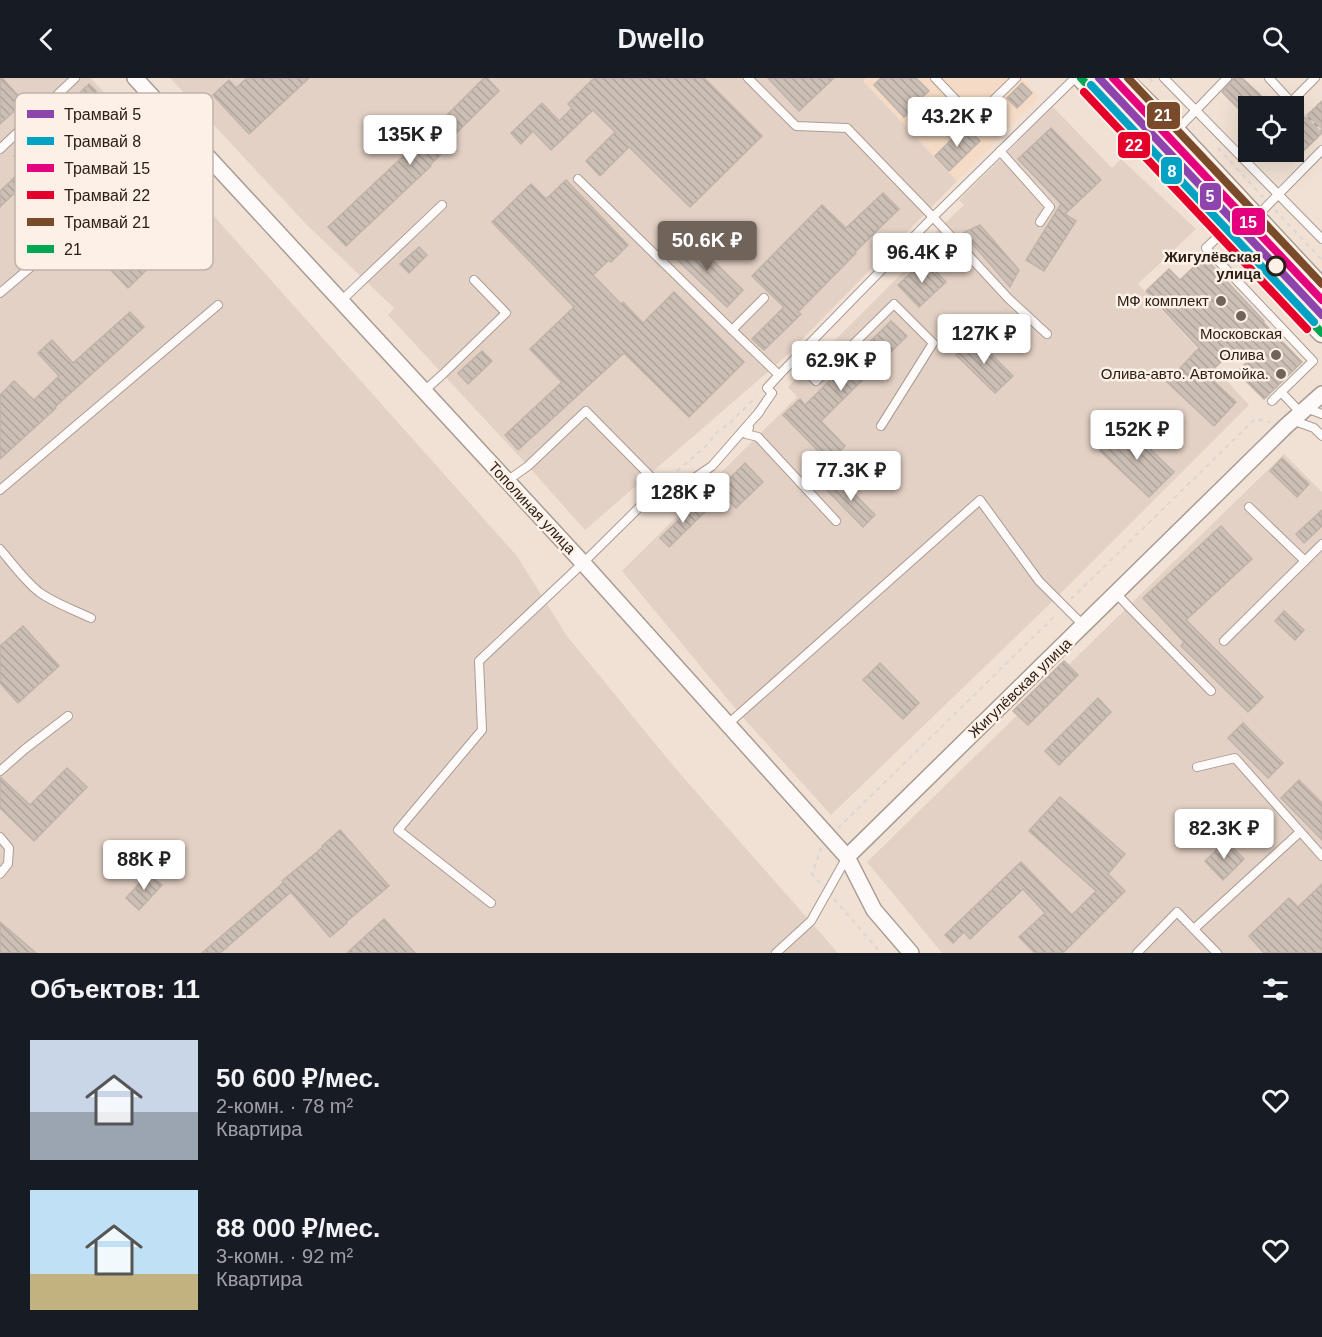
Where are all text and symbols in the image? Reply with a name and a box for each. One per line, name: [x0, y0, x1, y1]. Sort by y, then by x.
icon: back: [30, 23, 63, 56]
icon: search: [1259, 23, 1292, 56]
text: Dwello: [617, 24, 705, 54]
legend: [15, 93, 213, 270]
map controls: [1238, 96, 1304, 162]
button: locate: [1238, 96, 1304, 162]
pin: 43.2K ₽: [902, 97, 1012, 148]
line badge: 21: [1146, 101, 1181, 130]
text: 43.2K ₽: [922, 105, 992, 127]
text: Трамвай 5: [64, 106, 141, 123]
text: 21: [1154, 107, 1172, 124]
pin: 135K ₽: [361, 115, 459, 166]
text: 135K ₽: [377, 123, 443, 145]
line badge: 22: [1117, 131, 1151, 159]
text: Трамвай 8: [64, 133, 141, 150]
text: 22: [1125, 137, 1143, 154]
line badge: 8: [1160, 156, 1183, 185]
text: Трамвай 15: [64, 160, 150, 177]
text: 8: [1168, 163, 1177, 180]
line badge: 5: [1199, 182, 1222, 211]
text: Трамвай 22: [64, 187, 150, 204]
text: 5: [1206, 188, 1215, 205]
line badge: 15: [1231, 207, 1266, 236]
text: Трамвай 21: [64, 214, 150, 231]
text: 15: [1239, 214, 1257, 231]
pin: 50.6K ₽: [652, 221, 762, 272]
text: 50.6K ₽: [672, 229, 742, 251]
pin: 96.4K ₽: [867, 233, 977, 284]
text: 21: [64, 241, 82, 258]
text: 96.4K ₽: [887, 241, 957, 263]
place label: Жигулёвская улица: [1163, 248, 1262, 282]
marker: Жигулёвская улица: [1266, 256, 1286, 276]
place label: МФ комплект: [1117, 292, 1209, 309]
marker: МФ комплект: [1214, 294, 1228, 308]
marker: Московская: [1234, 309, 1248, 323]
pin: 127K ₽: [935, 314, 1033, 365]
text: 127K ₽: [951, 322, 1017, 344]
place label: Московская: [1200, 325, 1282, 342]
pin: 62.9K ₽: [786, 341, 896, 392]
place label: Олива: [1219, 346, 1265, 363]
marker: Олива: [1269, 348, 1283, 362]
text: 62.9K ₽: [806, 349, 876, 371]
place label: Олива-авто. Автомойка.: [1101, 365, 1269, 382]
marker: Олива-авто. Автомойка.: [1274, 367, 1288, 381]
pin: 152K ₽: [1088, 410, 1186, 461]
text: 152K ₽: [1104, 418, 1170, 440]
pin: 77.3K ₽: [796, 451, 906, 502]
street label: Тополиная улица: [485, 458, 580, 558]
text: 77.3K ₽: [816, 459, 886, 481]
pin: 128K ₽: [634, 473, 732, 524]
text: 128K ₽: [650, 481, 716, 503]
street label: Жигулёвская улица: [965, 634, 1075, 741]
pin: 82.3K ₽: [1169, 809, 1279, 860]
text: 82.3K ₽: [1189, 817, 1259, 839]
pin: 88K ₽: [102, 840, 186, 891]
text: 88K ₽: [117, 848, 171, 870]
icon: filters: [1259, 973, 1292, 1006]
text: Объектов: 11: [30, 974, 200, 1004]
text: 50 600 ₽/мес.: [216, 1063, 380, 1093]
icon: home: [78, 1064, 150, 1136]
icon: heart: [1259, 1084, 1292, 1117]
text: 2-комн. · 78 m²: [216, 1095, 353, 1117]
text: Квартира: [216, 1118, 302, 1140]
text: 88 000 ₽/мес.: [216, 1213, 380, 1243]
icon: home: [78, 1214, 150, 1286]
icon: heart: [1259, 1234, 1292, 1267]
text: 3-комн. · 92 m²: [216, 1245, 353, 1267]
text: Квартира: [216, 1268, 302, 1290]

